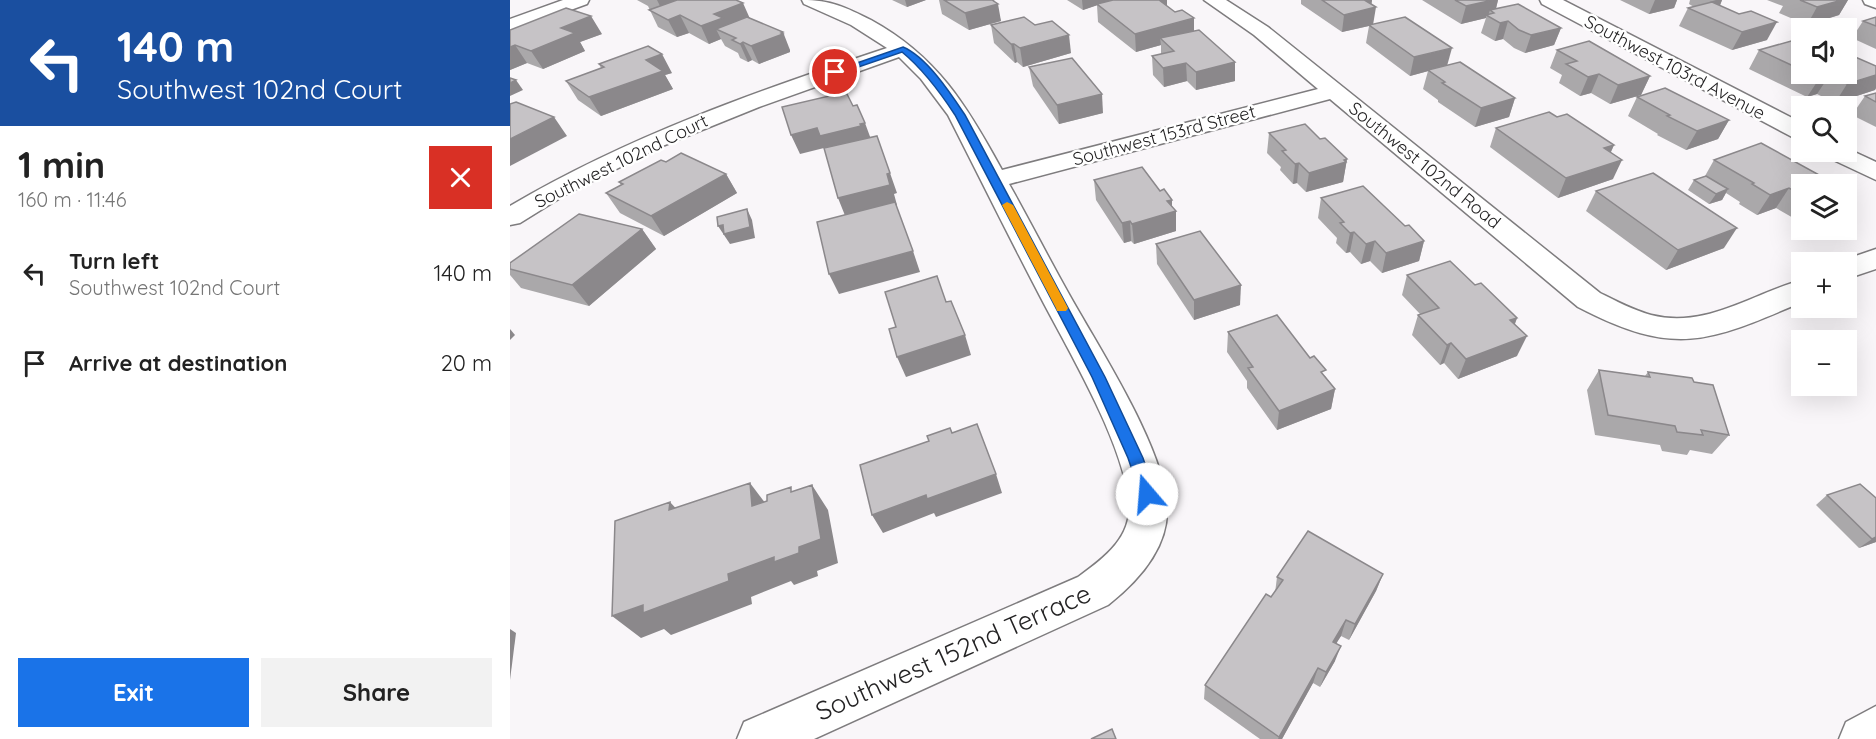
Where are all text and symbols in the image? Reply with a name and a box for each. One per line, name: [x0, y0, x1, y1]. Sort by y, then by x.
street label: Southwest 103rd Avenue: [1581, 10, 1769, 124]
map controls: [1791, 18, 1857, 396]
button: sound: [1791, 18, 1857, 84]
text: 140 m: [117, 20, 234, 73]
icon: left: [18, 24, 96, 102]
pin: [809, 46, 860, 97]
icon: arrive: [818, 55, 851, 88]
text: Southwest 102nd Court: [117, 72, 402, 106]
button: search: [1791, 96, 1857, 162]
street label: Southwest 102nd Road: [1344, 97, 1506, 233]
street label: Southwest 153rd Street: [1070, 100, 1258, 170]
street label: Southwest 102nd Court: [530, 109, 712, 213]
text: 1 min: [18, 142, 105, 187]
button: close: [429, 146, 492, 209]
button: layers: [1791, 174, 1857, 240]
text: 160 m · 11:46: [18, 187, 126, 212]
text: Turn left: [69, 247, 159, 275]
button: +: [1791, 252, 1857, 318]
icon: left: [18, 257, 51, 290]
text: 140 m: [433, 259, 492, 287]
text: Southwest 102nd Court: [69, 275, 280, 300]
button: −: [1791, 330, 1857, 396]
icon: arrive: [18, 347, 51, 380]
text: Arrive at destination: [69, 349, 287, 377]
text: 20 m: [441, 349, 492, 377]
position arrow: [1115, 462, 1179, 526]
street label: Southwest 152nd Terrace: [810, 576, 1096, 728]
button: Exit: [18, 658, 249, 727]
button: Share: [261, 658, 492, 727]

